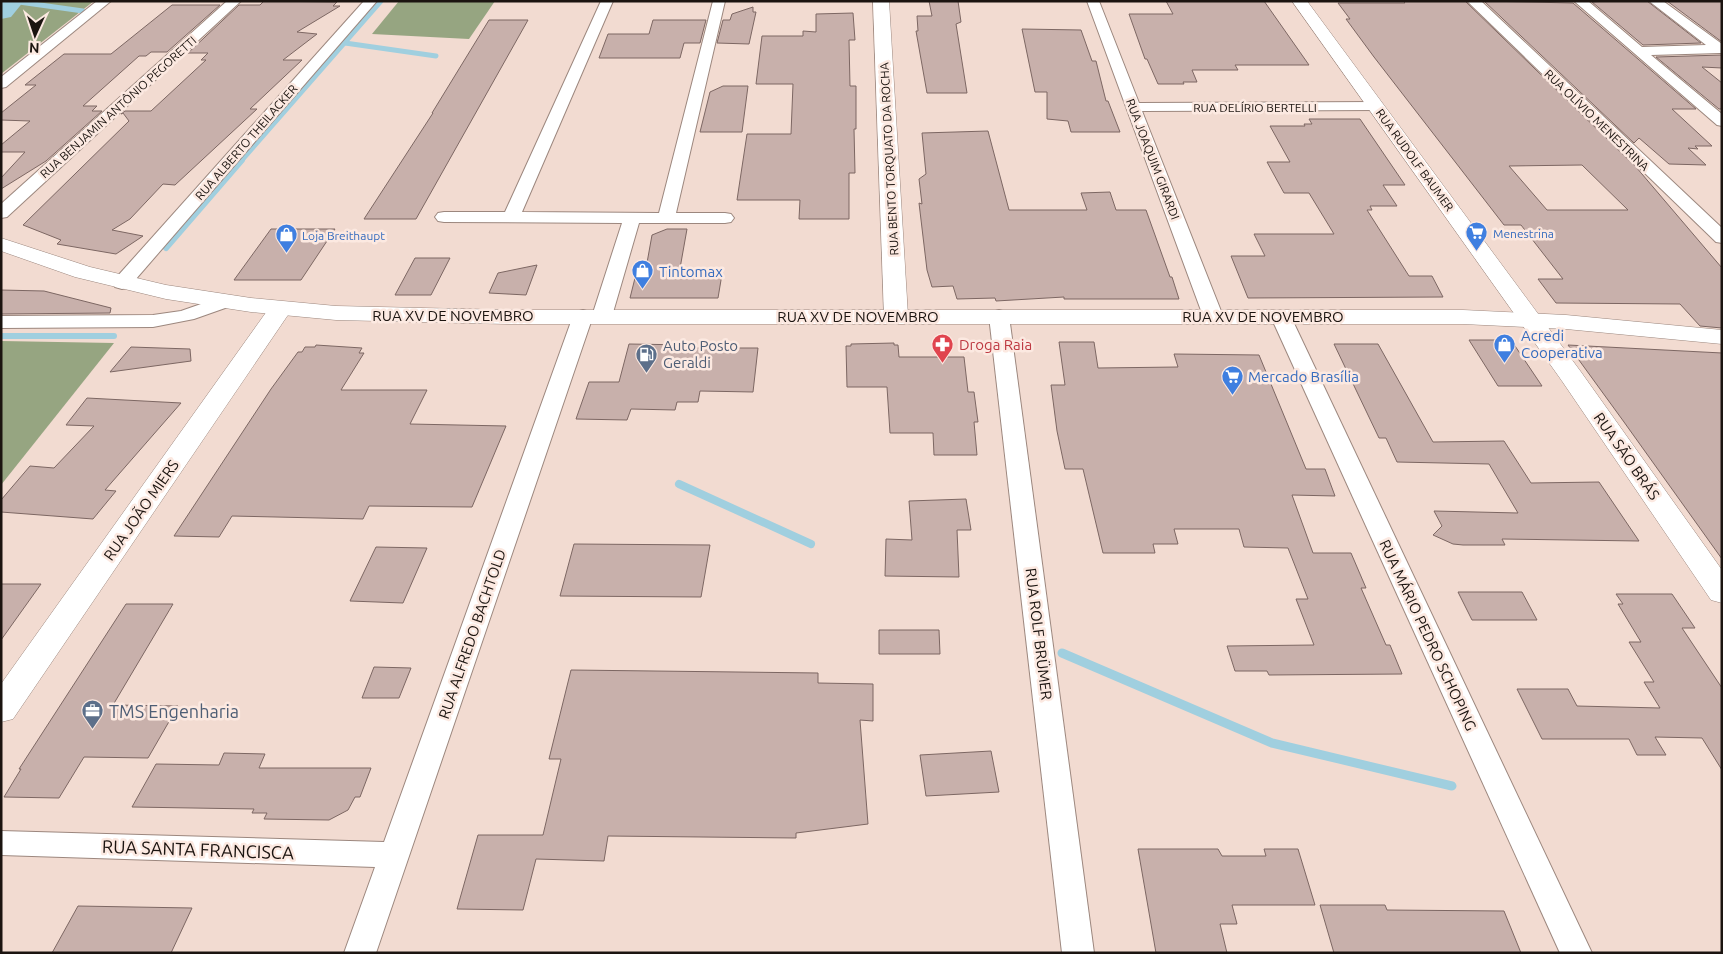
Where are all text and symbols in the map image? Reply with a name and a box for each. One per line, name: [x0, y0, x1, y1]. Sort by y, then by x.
north arrow: [10, 10, 60, 60]
street label: RUA BENJAMIN ANTÔNIO PEGORETTI: [37, 33, 199, 181]
text: N: [29, 40, 40, 56]
street label: RUA BENTO TORQUATO DA ROCHA: [877, 62, 901, 256]
street label: RUA OLÍVIO MENESTRINA: [1542, 67, 1652, 173]
street label: RUA ALBERTO THEILACKER: [192, 81, 300, 202]
street label: RUA JOAQUIM GIRARDI: [1124, 97, 1182, 221]
street label: RUA DELÍRIO BERTELLI: [1193, 101, 1317, 114]
street label: RUA RUDOLF BAUMER: [1374, 106, 1457, 214]
supermarket icon: Menestrina: [1465, 221, 1489, 252]
shop icon: Loja Breithaupt: [274, 223, 298, 254]
place label: Menestrina: [1493, 227, 1554, 240]
place label: Loja Breithaupt: [302, 229, 385, 242]
shop icon: Tintomax: [631, 259, 655, 290]
place label: Tintomax: [659, 263, 723, 280]
street label: RUA XV DE NOVEMBRO: [372, 307, 534, 324]
street label: RUA XV DE NOVEMBRO: [777, 308, 939, 325]
street label: RUA XV DE NOVEMBRO: [1182, 308, 1344, 325]
place label: Acredi Cooperativa: [1521, 327, 1603, 361]
pharmacy icon: Droga Raia: [931, 332, 955, 363]
shop icon: Acredi Cooperativa: [1493, 332, 1517, 363]
place label: Droga Raia: [959, 336, 1032, 353]
place label: Auto Posto Geraldi: [663, 337, 738, 371]
fuel station icon: Auto Posto Geraldi: [635, 342, 659, 373]
supermarket icon: Mercado Brasília: [1220, 364, 1244, 395]
place label: Mercado Brasília: [1248, 368, 1359, 385]
street label: RUA SÃO BRÁS: [1591, 409, 1663, 503]
street label: RUA JOÃO MIERS: [100, 456, 182, 564]
street label: RUA MÁRIO PEDRO SCHOPING: [1376, 537, 1480, 733]
street label: RUA ALFREDO BACHTOLD: [435, 547, 509, 721]
street label: RUA ROLF BRÜMER: [1022, 567, 1056, 701]
office icon: TMS Engenharia: [81, 699, 105, 730]
place label: TMS Engenharia: [109, 701, 239, 721]
street label: RUA SANTA FRANCISCA: [102, 836, 295, 862]

